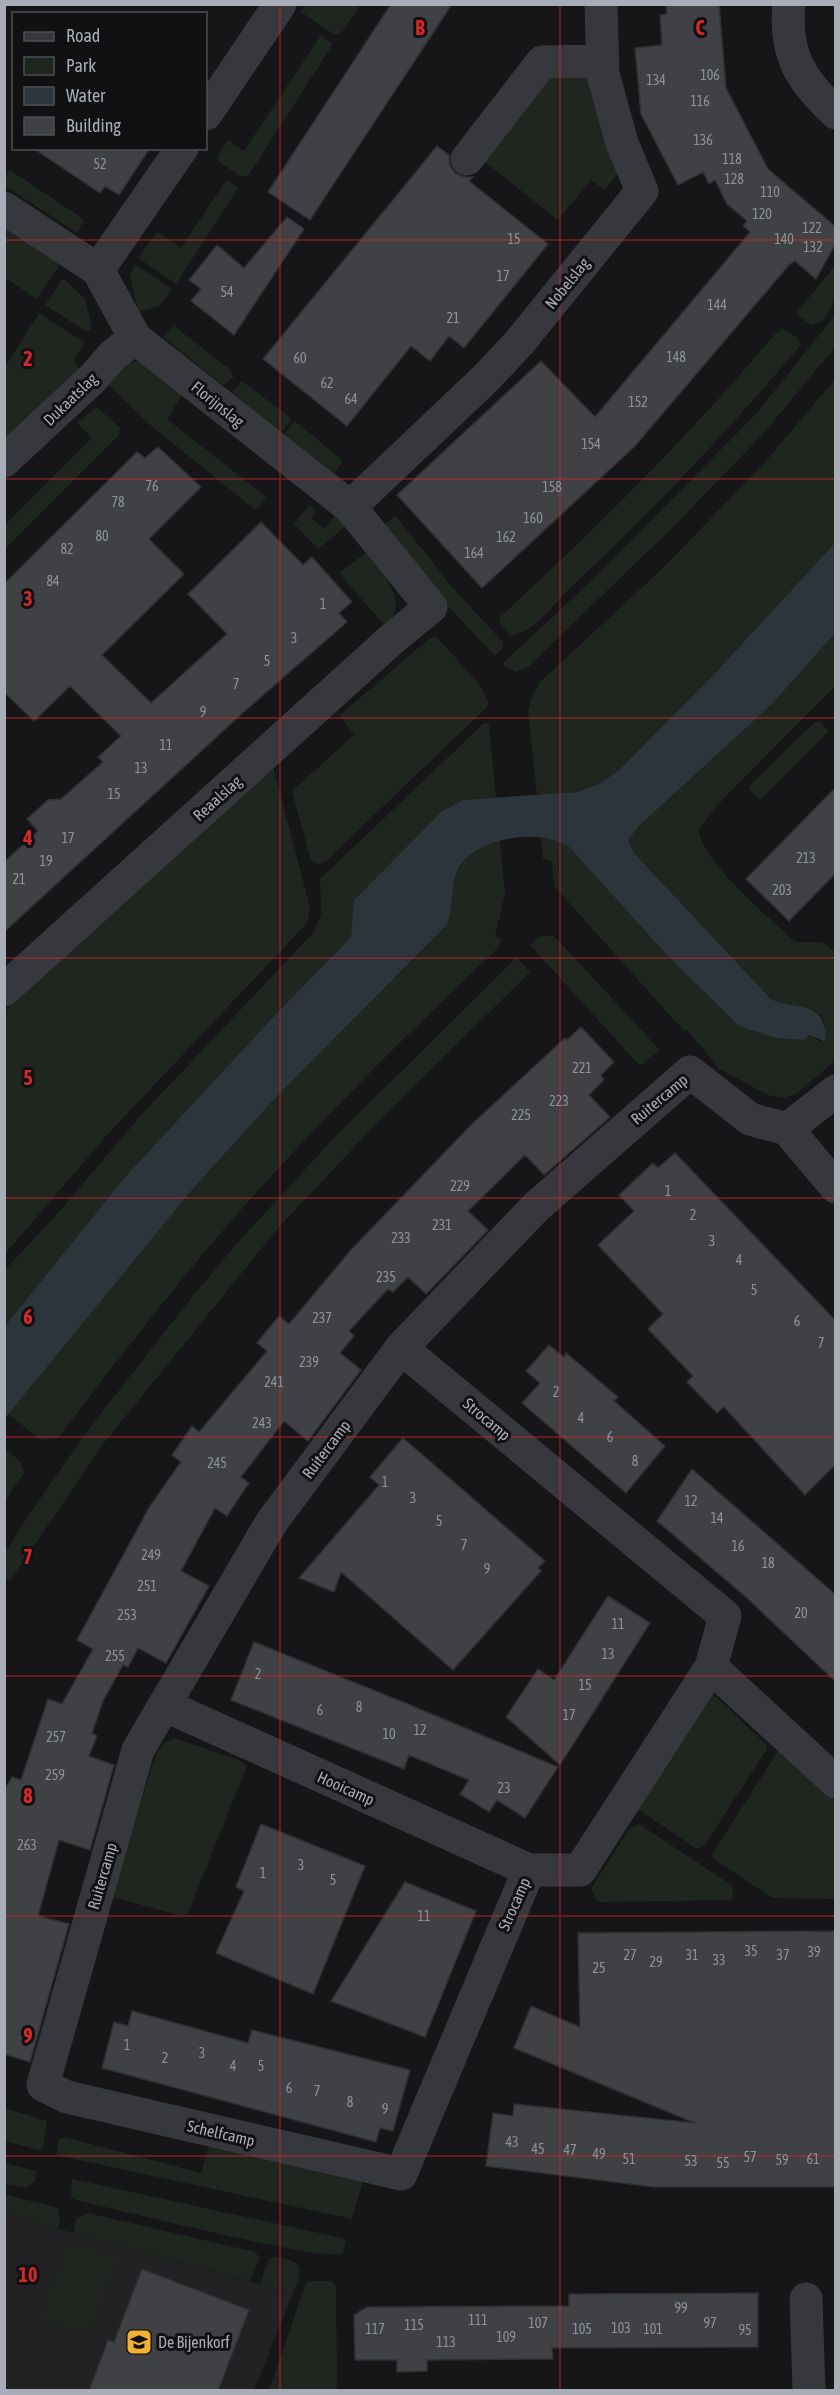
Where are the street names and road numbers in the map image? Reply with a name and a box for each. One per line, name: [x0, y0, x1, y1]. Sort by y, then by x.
street label: Nobelslag: [541, 254, 594, 313]
street label: Dukaatslag: [39, 369, 101, 430]
street label: Florijnslag: [188, 377, 248, 431]
street label: Reaalslag: [189, 772, 246, 825]
street label: Ruitercamp: [627, 1070, 692, 1129]
street label: Strocamp: [459, 1394, 514, 1445]
street label: Ruitercamp: [298, 1416, 355, 1482]
street label: Hooicamp: [314, 1767, 377, 1809]
street label: Ruitercamp: [84, 1841, 121, 1912]
street label: Strocamp: [494, 1875, 535, 1934]
street label: Schelfcamp: [185, 2116, 257, 2150]

